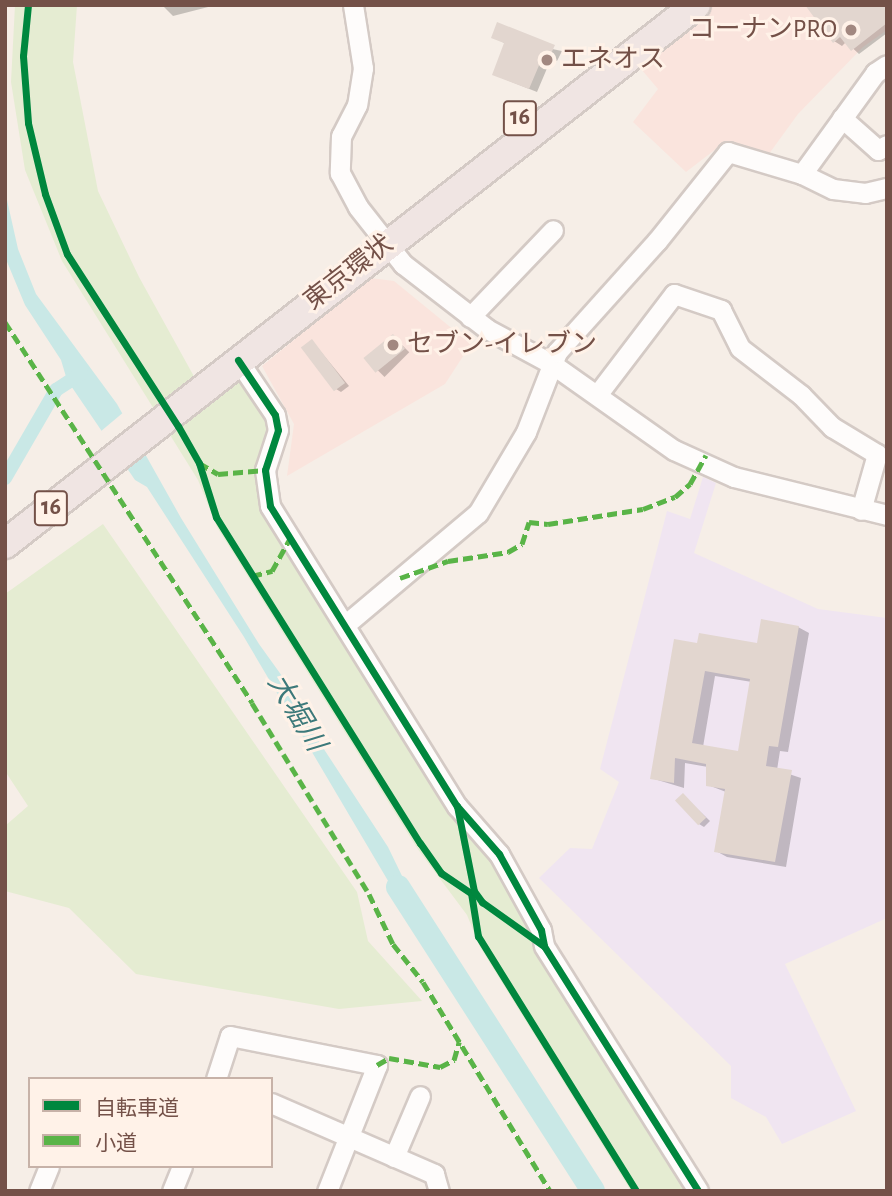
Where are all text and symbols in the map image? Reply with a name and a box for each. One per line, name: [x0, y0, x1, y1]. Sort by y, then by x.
place label: コーナンPRO: [689, 14, 837, 46]
marker: コーナンPRO: [843, 22, 859, 38]
place label: エネオス: [561, 44, 665, 76]
marker: エネオス: [539, 52, 555, 68]
road number: 16: [503, 98, 538, 138]
street label: 東京環状: [298, 229, 400, 317]
place label: セブン-イレブン: [407, 329, 597, 361]
marker: セブン-イレブン: [385, 337, 401, 353]
road number: 16: [34, 488, 68, 528]
water label: 大堀川: [260, 668, 332, 758]
legend: [28, 1077, 273, 1168]
text: 自転車道: [95, 1098, 179, 1119]
text: 小道: [95, 1133, 137, 1154]

